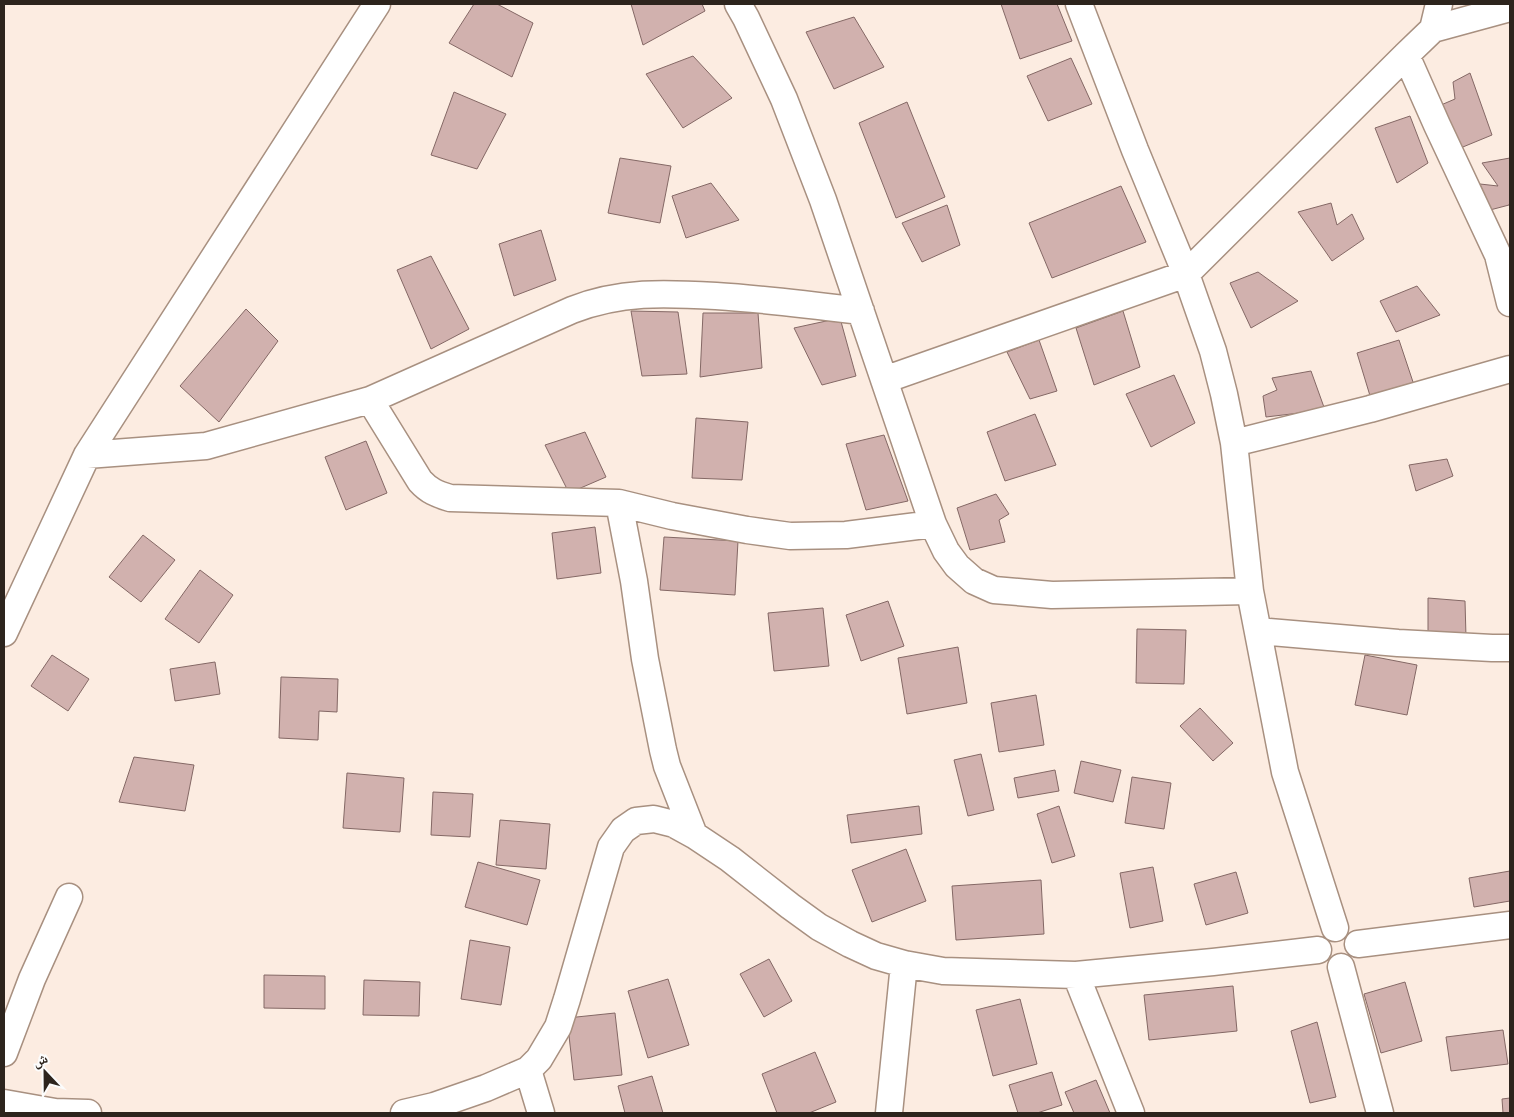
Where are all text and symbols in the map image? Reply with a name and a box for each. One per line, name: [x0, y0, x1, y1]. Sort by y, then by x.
north arrow: [20, 1047, 70, 1097]
text: ش: [29, 1048, 51, 1071]

